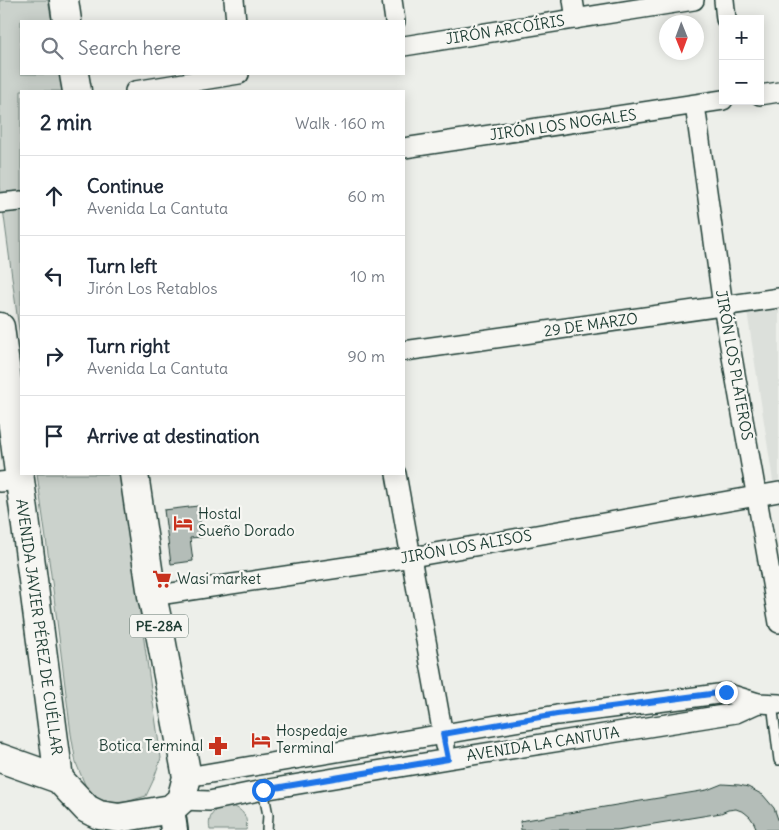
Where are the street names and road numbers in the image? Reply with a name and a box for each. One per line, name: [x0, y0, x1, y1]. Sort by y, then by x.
street label: JIRÓN ARCOÍRIS: [444, 10, 566, 48]
street label: JIRÓN LOS NOGALES: [488, 104, 638, 144]
street label: JIRÓN LOS PLATEROS: [712, 288, 758, 442]
street label: 29 DE MARZO: [543, 309, 639, 341]
street label: AVENIDA JAVIER PÉREZ DE CUÉLLAR: [12, 498, 67, 757]
street label: JIRÓN LOS ALISOS: [399, 525, 533, 567]
road number: PE-28A: [130, 614, 188, 638]
street label: AVENIDA LA CANTUTA: [465, 722, 621, 765]

